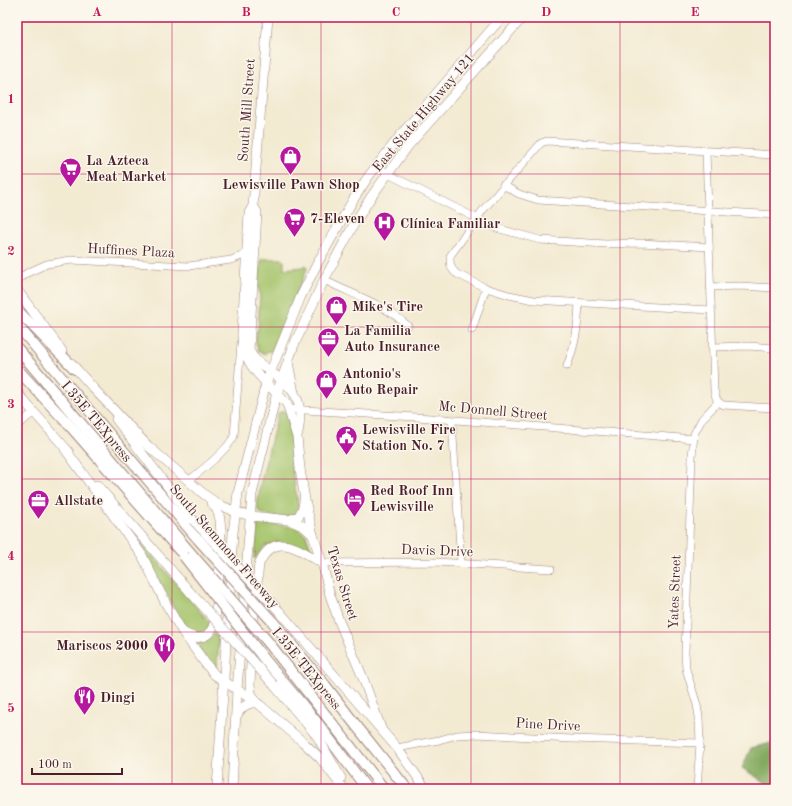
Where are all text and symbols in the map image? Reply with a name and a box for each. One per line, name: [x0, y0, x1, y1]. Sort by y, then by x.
text: A: [92, 6, 102, 19]
text: B: [241, 6, 251, 19]
text: C: [392, 6, 400, 19]
text: D: [541, 6, 551, 19]
text: E: [691, 6, 700, 19]
street label: East State Highway 121: [370, 51, 477, 175]
street label: South Mill Street: [236, 58, 258, 162]
text: 1: [7, 93, 15, 106]
shop icon: Lewisville Pawn Shop: [278, 143, 304, 176]
place label: La Azteca Meat Market: [86, 154, 166, 184]
supermarket icon: La Azteca Meat Market: [58, 155, 84, 188]
place label: Lewisville Pawn Shop: [222, 178, 360, 192]
supermarket icon: 7-Eleven: [281, 205, 307, 238]
hospital icon: Clínica Familiar: [372, 210, 398, 243]
place label: 7-Eleven: [310, 212, 365, 226]
place label: Clínica Familiar: [400, 217, 500, 231]
street label: Huffines Plaza: [87, 242, 175, 260]
text: 2: [7, 245, 15, 258]
shop icon: Mike's Tire: [323, 293, 349, 326]
place label: Mike's Tire: [352, 300, 423, 314]
place label: La Familia Auto Insurance: [344, 324, 440, 354]
office icon: La Familia Auto Insurance: [315, 325, 341, 358]
place label: Antonio's Auto Repair: [342, 367, 418, 397]
shop icon: Antonio's Auto Repair: [313, 368, 339, 401]
street label: I 35E TEXpress: [58, 378, 134, 465]
text: 3: [7, 398, 15, 411]
street label: Mc Donnell Street: [438, 399, 548, 423]
place label: Lewisville Fire Station No. 7: [362, 423, 456, 453]
public building icon: Lewisville Fire Station No. 7: [334, 424, 360, 457]
street label: South Stemmons Freeway: [167, 482, 282, 612]
place label: Red Roof Inn Lewisville: [370, 484, 453, 514]
hotel icon: Red Roof Inn Lewisville: [342, 485, 368, 518]
office icon: Allstate: [26, 487, 52, 520]
place label: Allstate: [54, 494, 103, 508]
street label: Davis Drive: [401, 543, 473, 559]
street label: Texas Street: [324, 545, 360, 622]
text: 4: [7, 550, 15, 563]
street label: Yates Street: [667, 554, 683, 630]
street label: I 35E TEXpress: [269, 625, 343, 712]
restaurant icon: Mariscos 2000: [151, 632, 177, 665]
place label: Mariscos 2000: [56, 639, 148, 653]
restaurant icon: Dingi: [71, 684, 97, 717]
place label: Dingi: [100, 691, 135, 705]
text: 5: [7, 702, 15, 715]
street label: Pine Drive: [515, 716, 581, 734]
scale bar: [32, 750, 122, 776]
text: 100 m: [38, 759, 72, 771]

